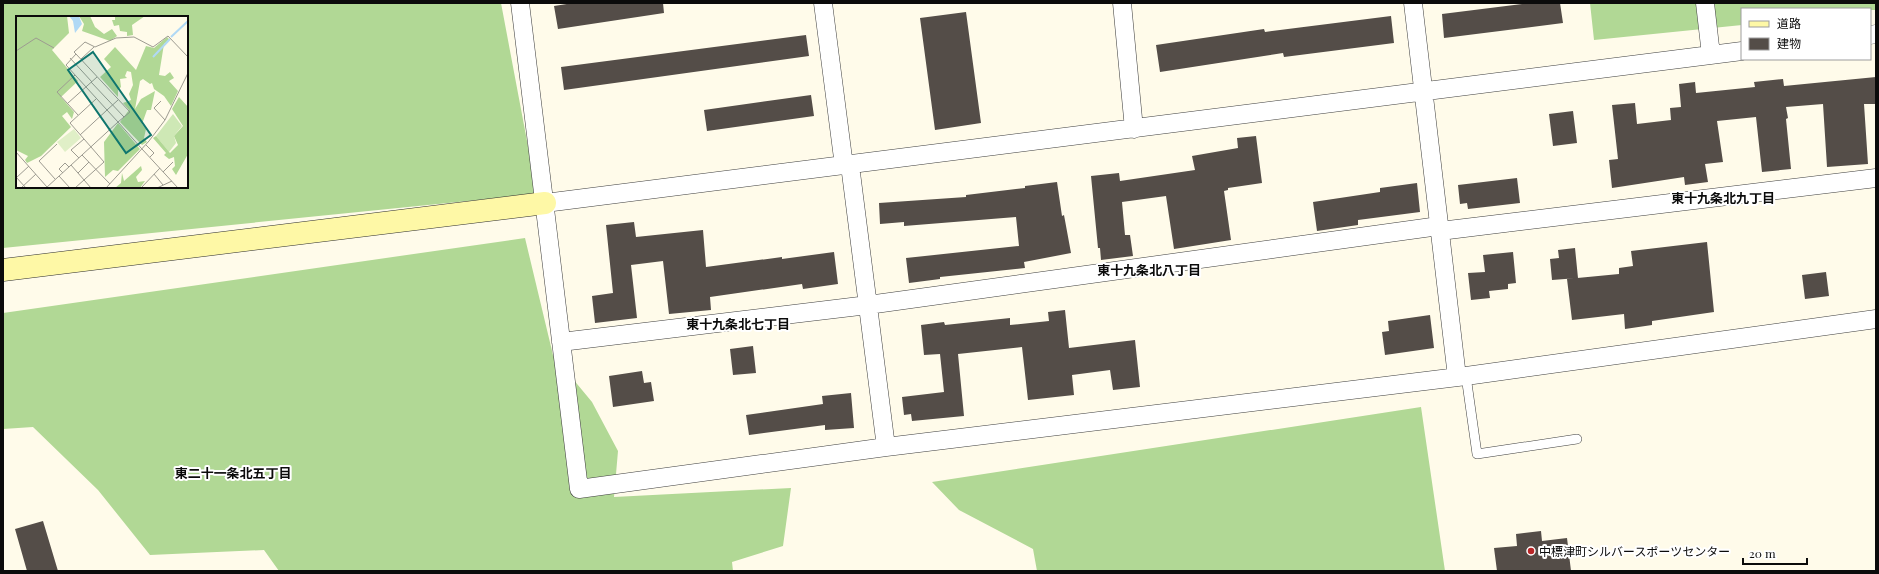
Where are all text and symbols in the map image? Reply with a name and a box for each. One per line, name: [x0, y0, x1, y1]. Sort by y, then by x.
legend: [1741, 8, 1871, 60]
text: 道路: [1777, 15, 1801, 31]
inset map: [16, 16, 188, 188]
text: 建物: [1777, 35, 1801, 51]
district label: 東十九条北九丁目: [1671, 189, 1775, 206]
district label: 東十九条北八丁目: [1097, 261, 1201, 278]
district label: 東十九条北七丁目: [686, 315, 790, 332]
district label: 東二十一条北五丁目: [174, 464, 292, 481]
scale bar: [1743, 540, 1807, 566]
place label: 中標津町シルバースポーツセンター: [1539, 543, 1730, 559]
text: 20 m: [1749, 545, 1776, 561]
marker: 中標津町シルバースポーツセンター: [1526, 546, 1536, 556]

